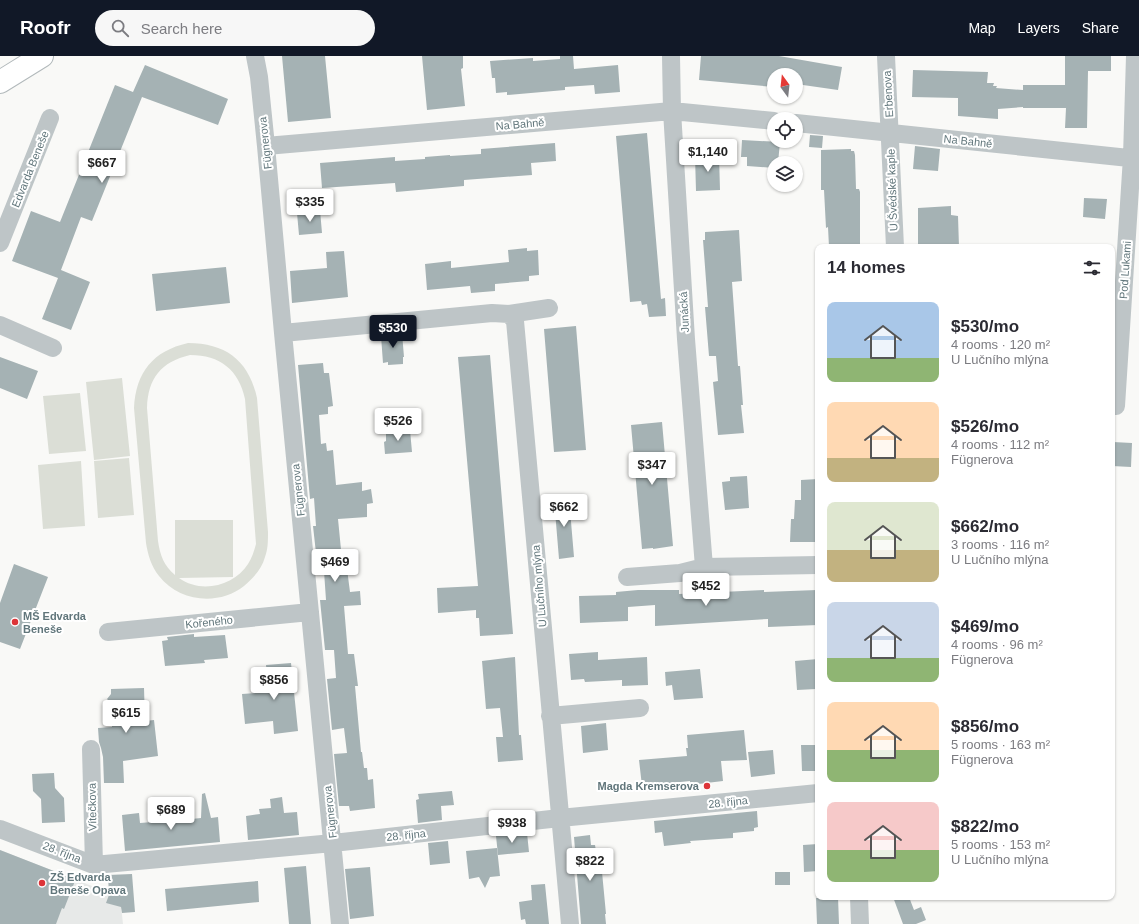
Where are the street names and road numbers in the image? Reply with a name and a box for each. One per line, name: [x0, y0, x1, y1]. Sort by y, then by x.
street label: Erbenova: [881, 69, 895, 118]
street label: Fügnerova: [256, 115, 274, 170]
street label: Na Bahně: [495, 116, 545, 132]
street label: Edvarda Beneše: [9, 129, 51, 209]
street label: Na Bahně: [943, 132, 993, 150]
street label: U Švédské kaple: [885, 149, 899, 231]
street label: Pod Lukami: [1117, 241, 1133, 299]
street label: Junácká: [677, 290, 691, 333]
street label: Fügnerova: [289, 462, 307, 517]
street label: U Lučního mlýna: [529, 543, 549, 628]
street label: Kořeného: [185, 614, 233, 630]
street label: Vítečkova: [86, 782, 98, 831]
street label: Fügnerova: [321, 784, 339, 839]
street label: 28. října: [708, 794, 749, 810]
street label: 28. října: [386, 827, 427, 843]
street label: 28. října: [41, 839, 84, 865]

